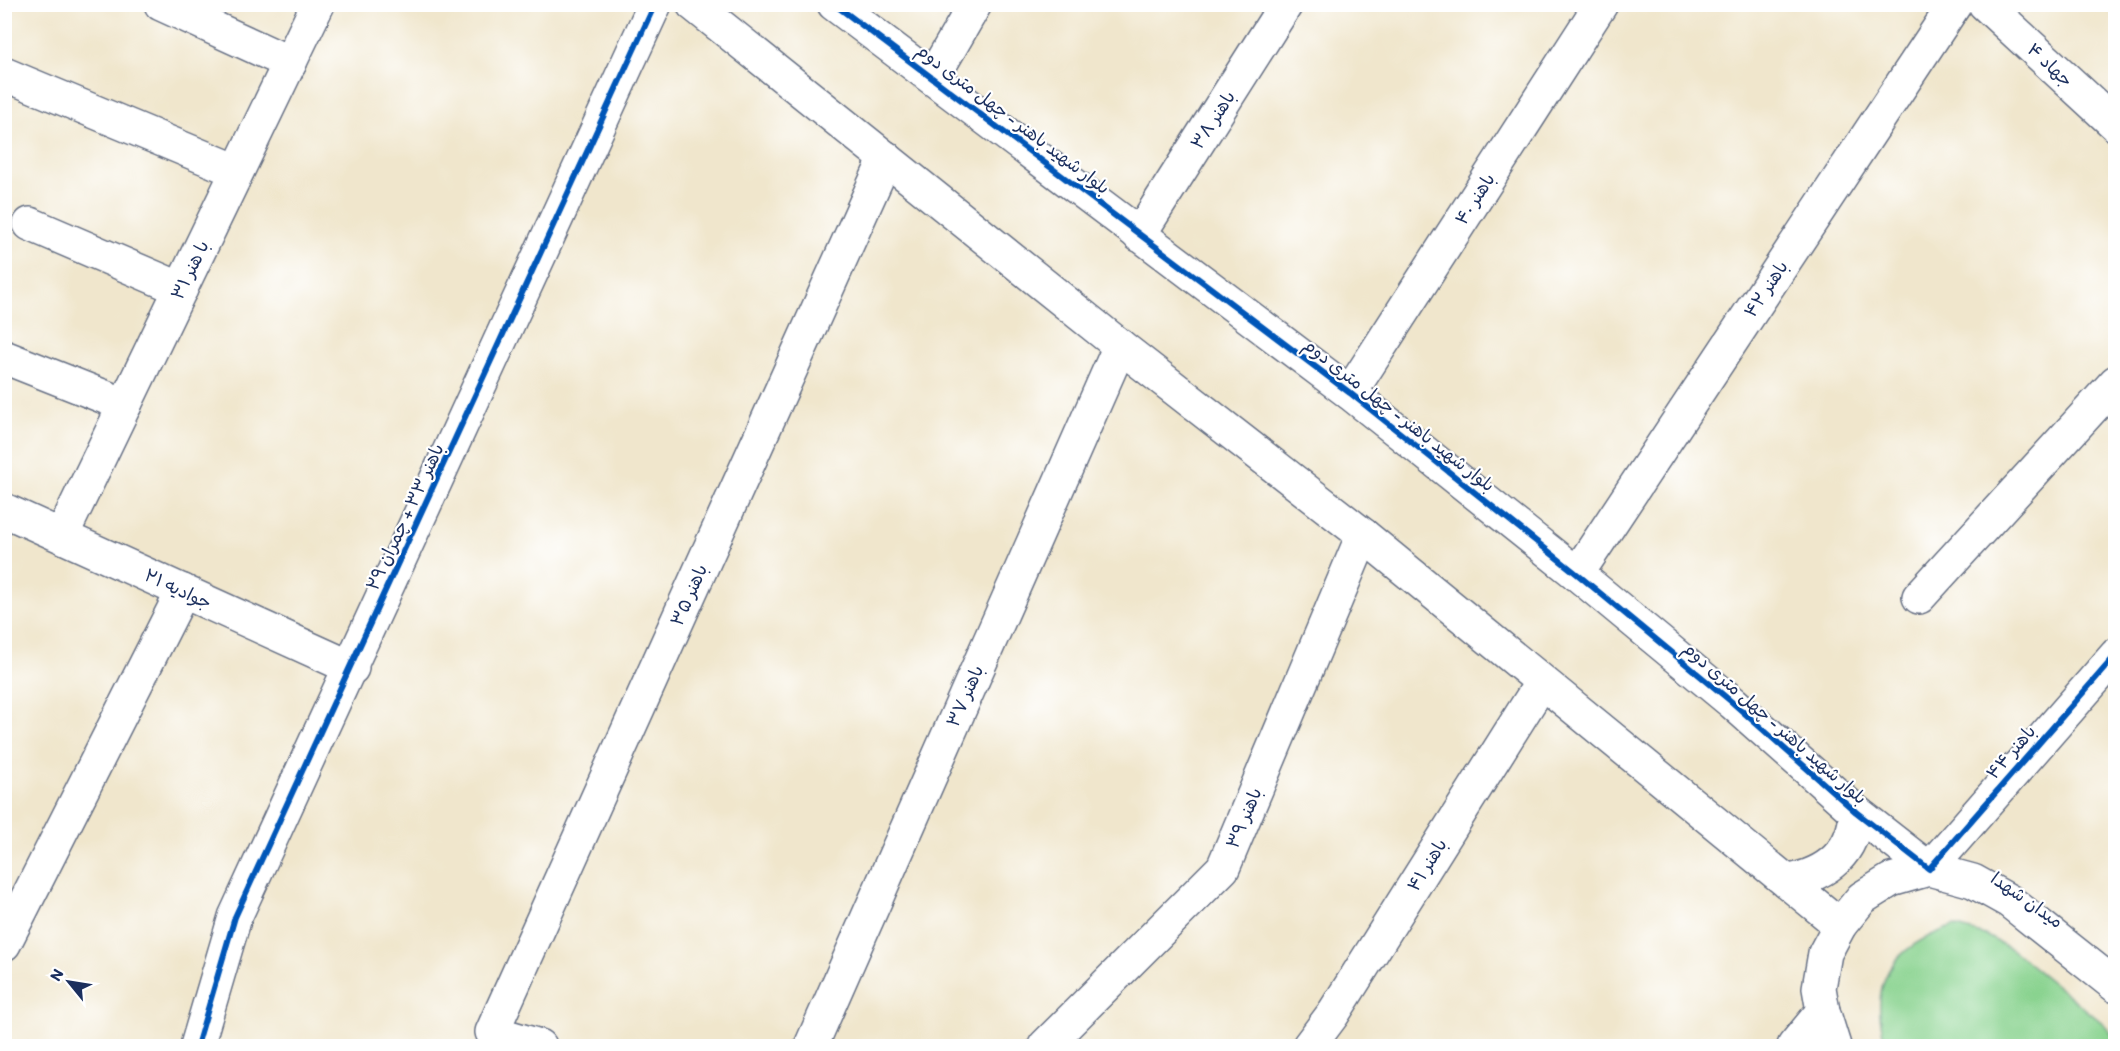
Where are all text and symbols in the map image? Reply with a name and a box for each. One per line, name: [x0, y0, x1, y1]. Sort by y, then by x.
street label: جهاد ۴: [2023, 38, 2077, 92]
street label: بلوار شهید باهنر - چهل متری دوم: [910, 39, 1114, 201]
street label: باهنر ۳۸: [1186, 87, 1240, 153]
street label: باهنر ۴۰: [1450, 169, 1500, 229]
street label: با هنر ۳۱: [166, 237, 214, 303]
street label: باهنر ۴۲: [1739, 257, 1793, 321]
street label: بلوار شهید باهنر - چهل متری دوم: [1297, 334, 1499, 499]
street label: باهنر ۳۳ + چمران ۲۹: [361, 440, 450, 594]
street label: باهنر ۳۵: [666, 561, 712, 629]
street label: جوادیه ۲۱: [141, 564, 215, 614]
street label: بلوار شهید باهنر - چهل متری دوم: [1677, 637, 1871, 811]
street label: باهنر ۳۷: [942, 662, 988, 730]
street label: باهنر ۴۴: [1981, 720, 2041, 784]
street label: باهنر ۳۹: [1221, 784, 1267, 852]
street label: باهنر ۴۱: [1402, 835, 1452, 895]
street label: میدان شهدا: [1987, 867, 2067, 933]
north arrow: [39, 952, 99, 1012]
text: N: [46, 965, 67, 984]

